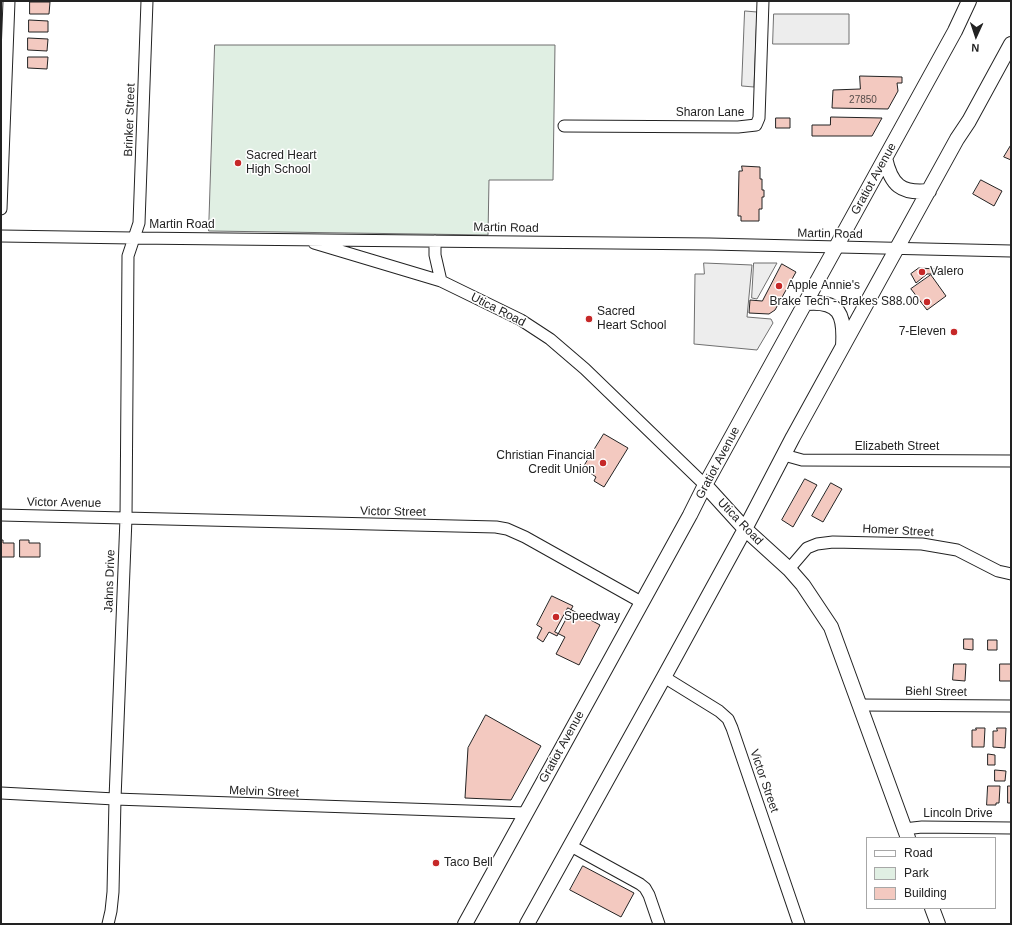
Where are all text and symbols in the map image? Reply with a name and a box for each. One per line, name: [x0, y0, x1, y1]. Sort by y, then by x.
north arrow: [956, 16, 996, 56]
text: N: [971, 42, 980, 54]
street label: Brinker Street: [122, 83, 138, 157]
house number: 27850: [849, 94, 877, 106]
street label: Sharon Lane: [676, 106, 744, 120]
street label: Gratiot Avenue: [848, 141, 900, 217]
place label: Sacred Heart High School: [246, 149, 317, 177]
marker: Sacred Heart High School: [233, 158, 243, 168]
street label: Martin Road: [149, 218, 215, 232]
street label: Martin Road: [473, 220, 539, 236]
street label: Martin Road: [797, 226, 863, 242]
place label: Valero: [930, 265, 964, 279]
marker: Valero: [917, 267, 927, 277]
place label: Apple Annie's: [787, 279, 860, 293]
marker: Apple Annie's: [774, 281, 784, 291]
street label: Utica Road: [468, 290, 528, 330]
place label: Brake Tech - Brakes S88.00: [770, 295, 919, 309]
marker: Brake Tech - Brakes S88.00: [922, 297, 932, 307]
place label: Sacred Heart School: [597, 305, 666, 333]
marker: Sacred Heart School: [584, 314, 594, 324]
place label: 7-Eleven: [899, 325, 946, 339]
marker: 7-Eleven: [949, 327, 959, 337]
street label: Gratiot Avenue: [693, 424, 743, 502]
street label: Elizabeth Street: [855, 440, 939, 454]
place label: Christian Financial Credit Union: [496, 449, 595, 477]
marker: Christian Financial Credit Union: [598, 458, 608, 468]
street label: Victor Avenue: [27, 495, 101, 511]
street label: Utica Road: [714, 496, 766, 548]
street label: Victor Street: [360, 504, 426, 520]
street label: Homer Street: [862, 522, 934, 540]
street label: Jahns Drive: [102, 549, 118, 613]
place label: Speedway: [564, 610, 620, 624]
marker: Speedway: [551, 612, 561, 622]
street label: Biehl Street: [905, 684, 967, 700]
street label: Gratiot Avenue: [536, 709, 588, 785]
street label: Victor Street: [746, 748, 782, 814]
street label: Melvin Street: [229, 784, 299, 800]
street label: Lincoln Drive: [923, 807, 993, 821]
legend: [866, 837, 996, 909]
text: Road: [904, 846, 933, 860]
place label: Taco Bell: [444, 856, 493, 870]
marker: Taco Bell: [431, 858, 441, 868]
text: Park: [904, 866, 929, 880]
text: Building: [904, 886, 947, 900]

